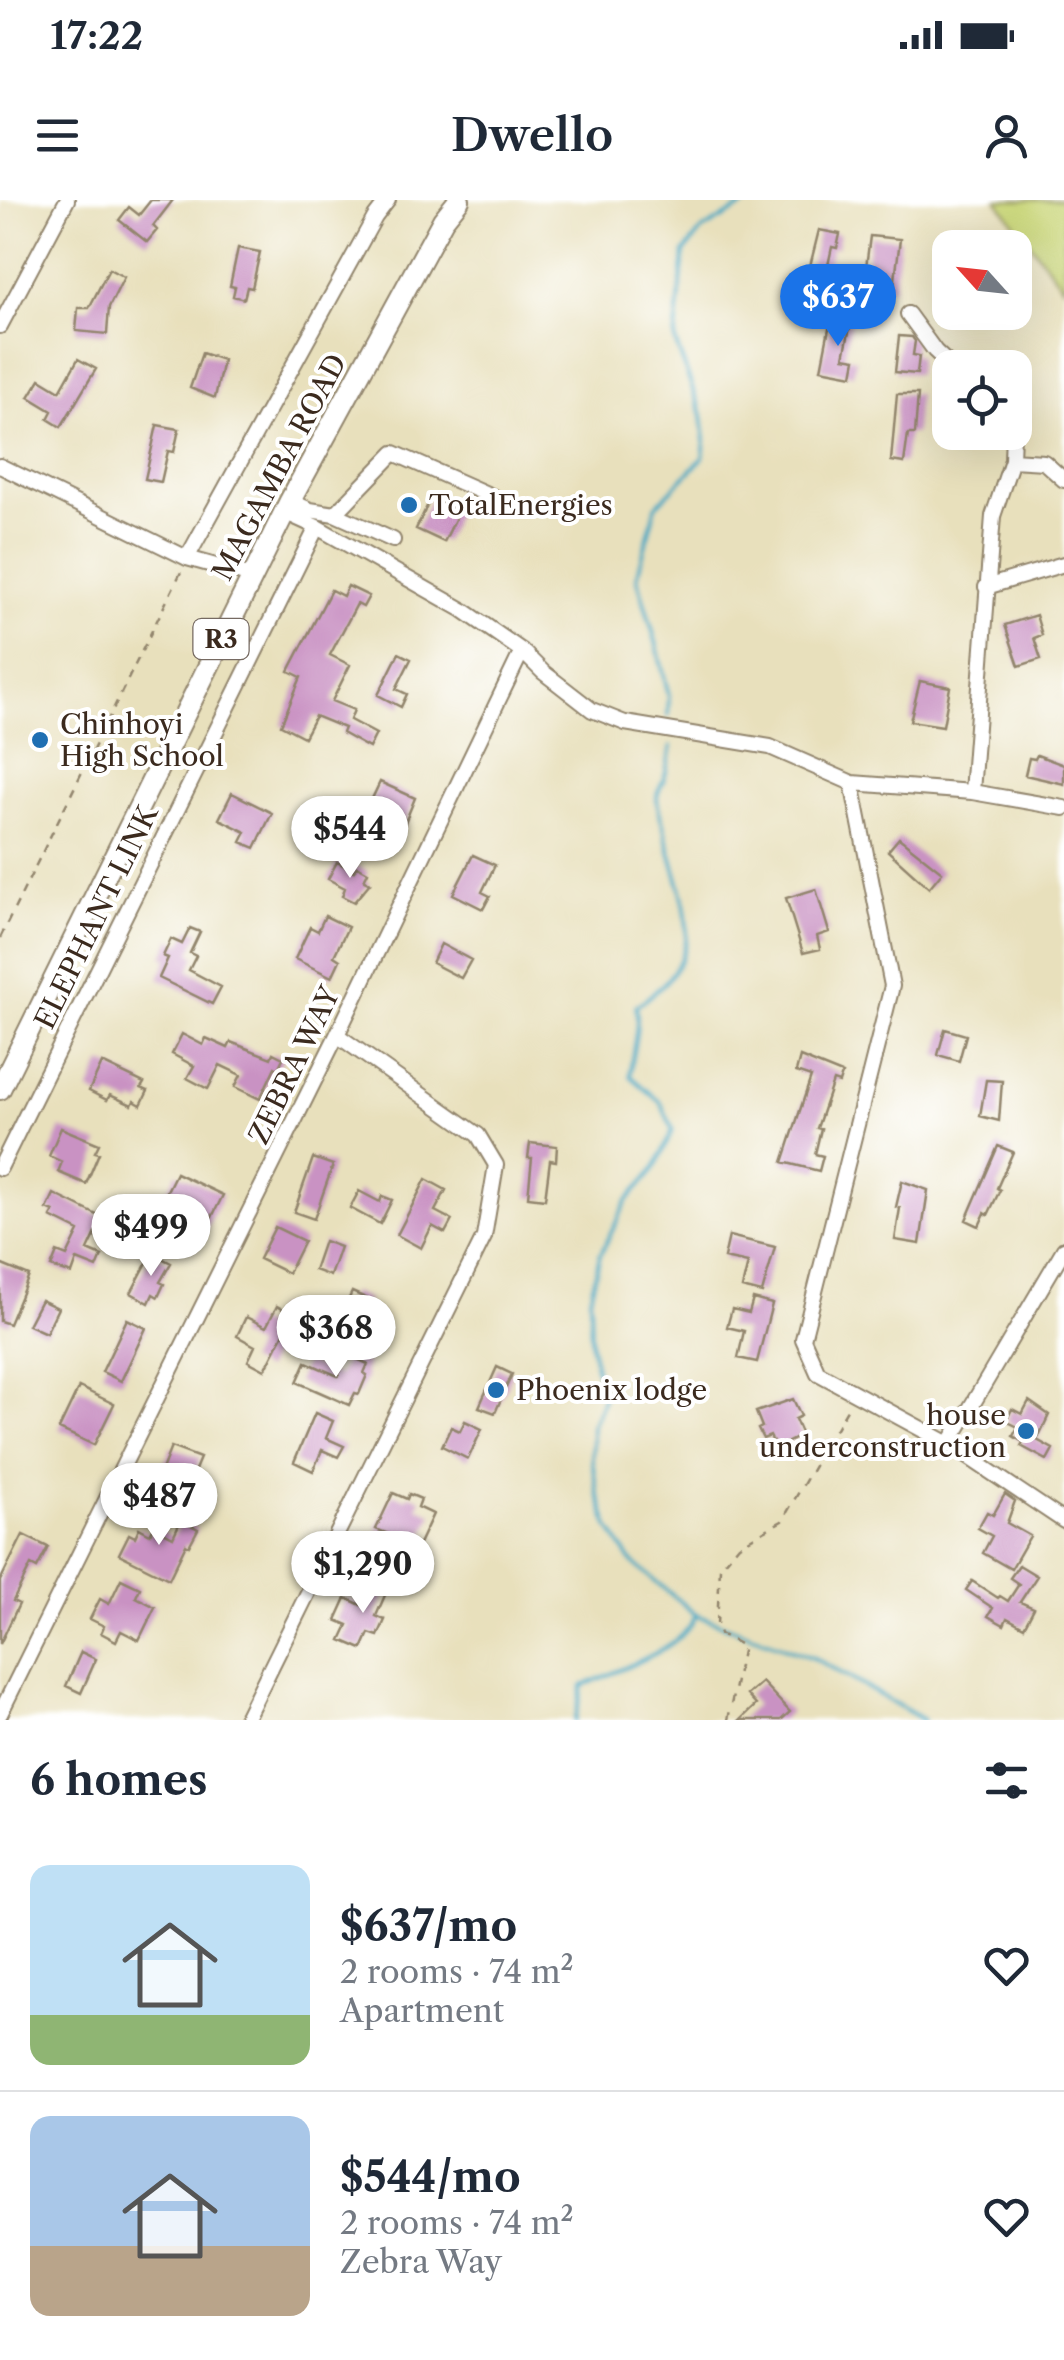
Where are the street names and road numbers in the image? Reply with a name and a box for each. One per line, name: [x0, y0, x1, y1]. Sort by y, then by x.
street label: MAGAMBA ROAD: [205, 348, 353, 586]
road number: R3: [194, 619, 248, 659]
street label: ELEPHANT LINK: [27, 799, 165, 1034]
street label: ZEBRA WAY: [241, 980, 347, 1149]

